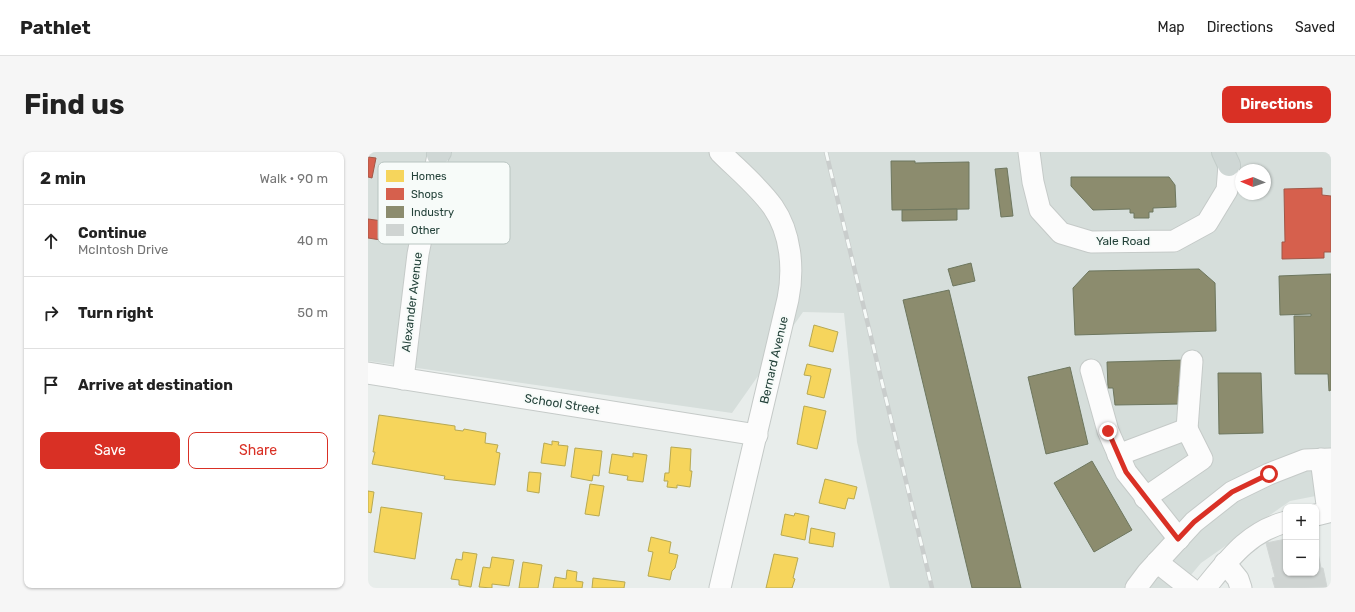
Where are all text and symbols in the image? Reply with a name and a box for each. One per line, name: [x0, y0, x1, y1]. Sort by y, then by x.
text: Pathlet: [20, 16, 91, 39]
text: Map: [1158, 19, 1185, 36]
text: Directions: [1207, 19, 1273, 36]
text: Saved: [1295, 19, 1335, 36]
button: Directions: [1222, 86, 1331, 123]
text: Find us: [24, 88, 124, 121]
legend: [378, 162, 510, 244]
north arrow: [1235, 164, 1271, 200]
text: 2 min: [40, 168, 86, 188]
text: Homes: [411, 170, 447, 183]
text: Walk · 90 m: [260, 171, 328, 186]
text: Shops: [411, 188, 443, 201]
text: Industry: [411, 206, 454, 219]
text: Continue: [78, 224, 147, 242]
text: Other: [411, 224, 441, 237]
icon: ahead: [40, 230, 62, 252]
text: 40 m: [297, 233, 328, 248]
street label: Yale Road: [1096, 234, 1150, 248]
text: McIntosh Drive: [78, 242, 168, 257]
street label: Alexander Avenue: [399, 251, 425, 353]
icon: right: [40, 302, 62, 324]
text: Turn right: [78, 304, 153, 322]
text: 50 m: [297, 305, 328, 320]
street label: Bernard Avenue: [757, 315, 791, 405]
icon: arrive: [40, 374, 62, 396]
text: Arrive at destination: [78, 376, 233, 394]
street label: School Street: [524, 391, 601, 417]
route end: [1099, 422, 1117, 440]
button: Save: [40, 432, 180, 469]
button: Share: [188, 432, 328, 469]
route start: [1260, 465, 1278, 483]
map controls: [1283, 504, 1319, 576]
button: +: [1283, 504, 1319, 540]
button: −: [1283, 540, 1319, 576]

